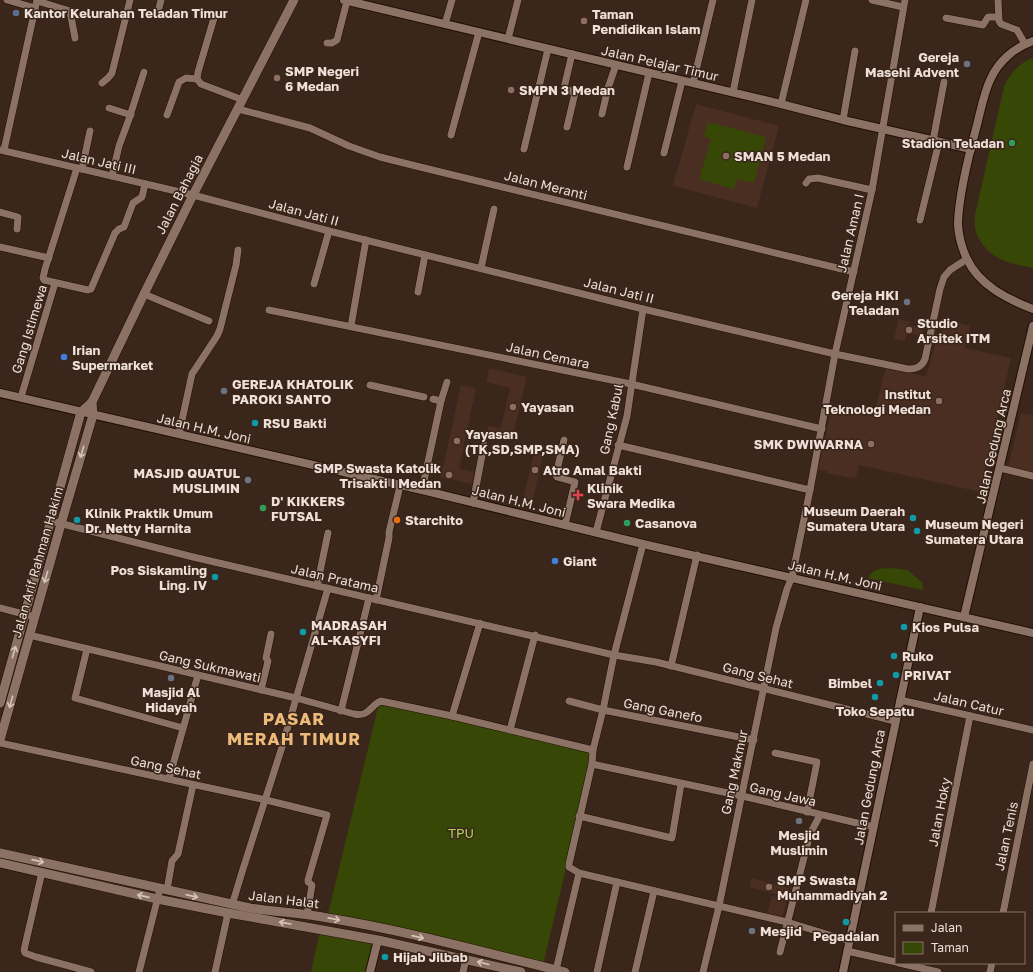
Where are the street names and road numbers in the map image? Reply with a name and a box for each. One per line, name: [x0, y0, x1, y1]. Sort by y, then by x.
street label: Jalan Pelajar Timur: [600, 42, 720, 84]
street label: Jalan Jati III: [60, 145, 138, 177]
street label: Jalan Bahagia: [152, 151, 206, 237]
street label: Jalan Meranti: [503, 167, 589, 203]
street label: Jalan Aman I: [833, 192, 867, 274]
street label: Jalan Jati II: [267, 195, 341, 229]
street label: Jalan Jati II: [582, 274, 656, 306]
street label: Gang Istimewa: [8, 283, 50, 375]
street label: Jalan Cemara: [505, 338, 591, 372]
street label: Gang Kabul: [596, 382, 626, 456]
street label: Jalan Gedung Arca: [972, 387, 1014, 505]
street label: Jalan H.M. Joni: [155, 409, 253, 447]
street label: Jalan H.M. Joni: [471, 482, 567, 520]
street label: Jalan Arif Rahman Hakim: [8, 485, 66, 639]
street label: Jalan H.M. Joni: [786, 556, 884, 594]
street label: Jalan Pratama: [290, 560, 380, 596]
street label: Gang Sukmawati: [157, 646, 263, 686]
street label: Gang Sehat: [721, 659, 795, 691]
street label: Jalan Catur: [932, 687, 1006, 719]
street label: Gang Ganefo: [622, 695, 704, 726]
street label: Gang Makmur: [717, 728, 751, 816]
street label: Jalan Gedung Arca: [850, 728, 888, 846]
street label: Gang Sehat: [129, 752, 203, 782]
street label: Jalan Hoky: [924, 776, 954, 848]
street label: Gang Jawa: [748, 779, 818, 809]
street label: Jalan Tenis: [991, 800, 1021, 872]
street label: Jalan Halat: [248, 887, 320, 911]

